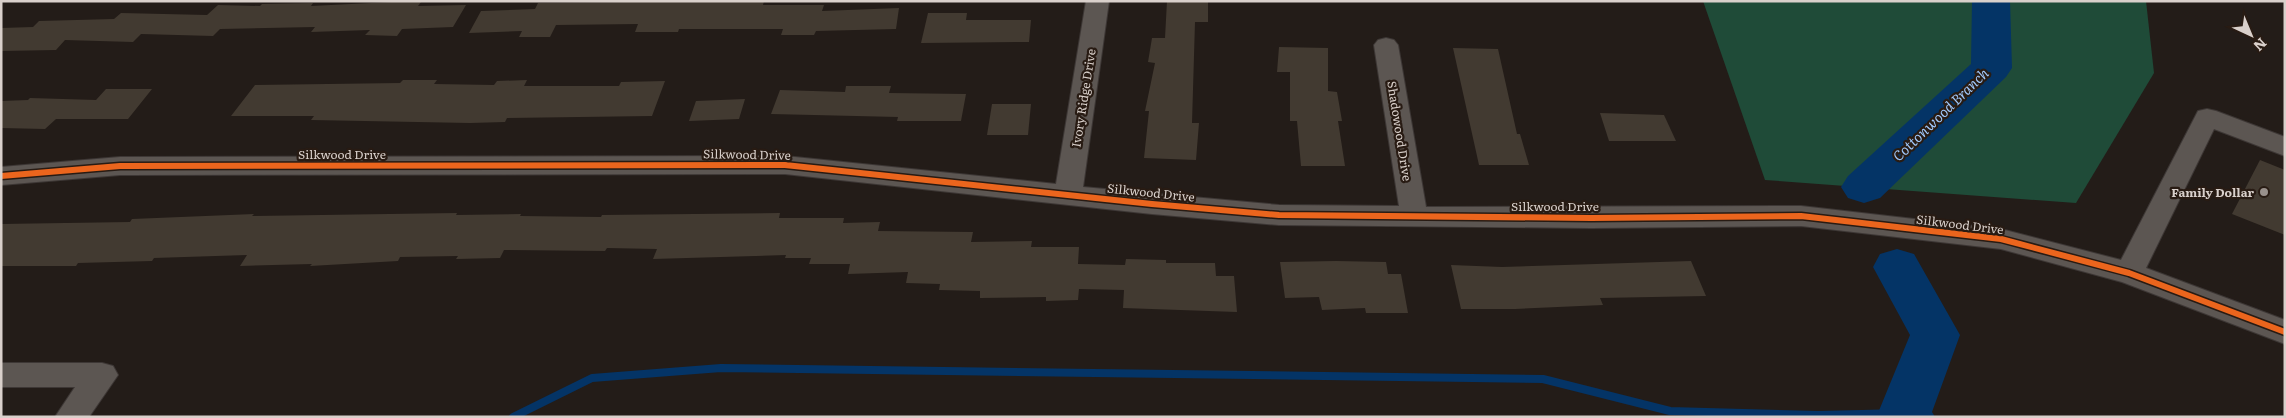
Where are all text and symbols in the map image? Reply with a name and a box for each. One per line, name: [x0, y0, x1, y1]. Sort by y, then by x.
north arrow: [2226, 10, 2276, 60]
text: N: [2249, 34, 2272, 57]
street label: Ivory Ridge Drive: [1066, 47, 1100, 149]
water label: Cottonwood Branch: [1888, 62, 1993, 165]
street label: Shadowood Drive: [1383, 80, 1417, 182]
street label: Silkwood Drive: [703, 144, 791, 164]
street label: Silkwood Drive: [298, 145, 386, 163]
street label: Silkwood Drive: [1106, 178, 1196, 206]
place label: Family Dollar: [2171, 183, 2254, 201]
marker: Family Dollar: [2258, 186, 2270, 198]
street label: Silkwood Drive: [1511, 197, 1599, 215]
street label: Silkwood Drive: [1915, 210, 2005, 238]

